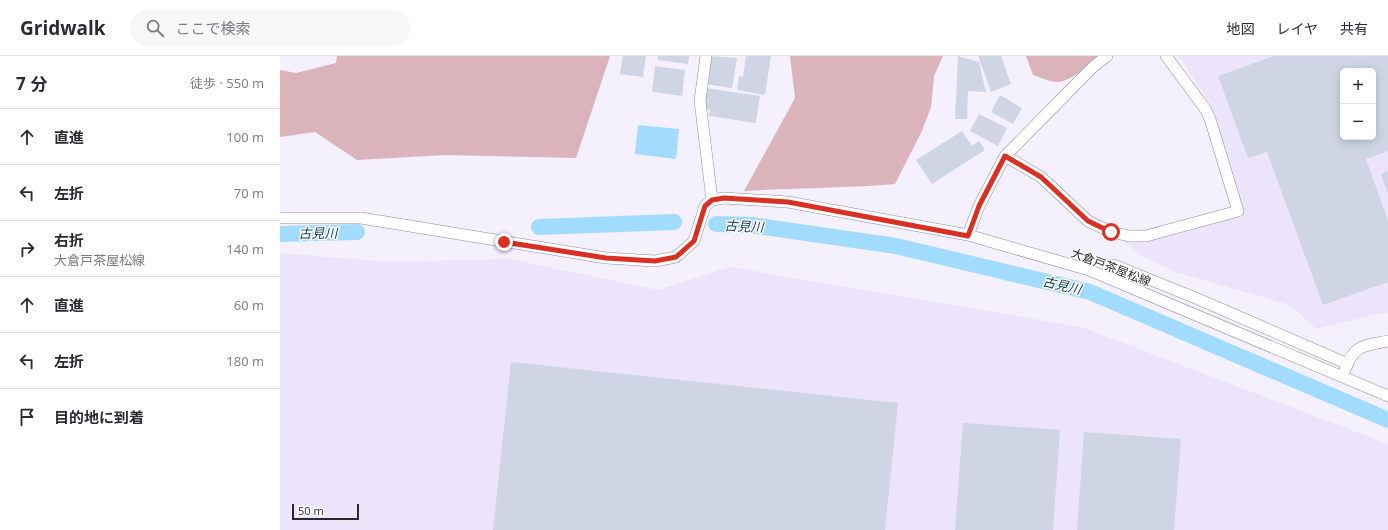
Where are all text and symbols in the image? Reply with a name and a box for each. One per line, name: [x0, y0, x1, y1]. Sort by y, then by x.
search box: [130, 10, 410, 46]
text: Gridwalk: [20, 15, 106, 41]
icon: search: [144, 17, 166, 39]
text: ここで検索: [176, 18, 251, 38]
text: 地図: [1226, 19, 1254, 38]
text: レイヤ: [1276, 19, 1318, 38]
text: 共有: [1340, 19, 1368, 38]
map controls: [1340, 68, 1376, 140]
button: +: [1340, 68, 1376, 104]
text: 7 分: [16, 72, 47, 95]
text: 徒歩 · 550 m: [190, 74, 264, 92]
button: −: [1340, 104, 1376, 140]
icon: ahead: [16, 126, 38, 148]
text: 直進: [54, 127, 84, 147]
text: 100 m: [226, 128, 264, 146]
icon: left: [16, 182, 38, 204]
text: 左折: [54, 183, 84, 203]
text: 70 m: [234, 184, 264, 202]
water label: 古見川: [724, 216, 766, 236]
route start: [1102, 223, 1120, 241]
water label: 古見川: [298, 224, 340, 242]
text: 右折: [54, 230, 84, 250]
route end: [495, 233, 513, 251]
icon: right: [16, 238, 38, 260]
text: 140 m: [226, 240, 264, 258]
street label: 大倉戸茶屋松線: [1069, 244, 1153, 290]
text: 大倉戸茶屋松線: [54, 251, 145, 269]
water label: 古見川: [1041, 272, 1085, 299]
icon: ahead: [16, 294, 38, 316]
text: 直進: [54, 295, 84, 315]
text: 60 m: [234, 296, 264, 314]
icon: left: [16, 350, 38, 372]
text: 左折: [54, 351, 84, 371]
text: 180 m: [226, 352, 264, 370]
icon: arrive: [16, 406, 38, 428]
text: 目的地に到着: [54, 407, 144, 427]
scale bar: [292, 502, 359, 521]
text: 50 m: [298, 503, 324, 518]

